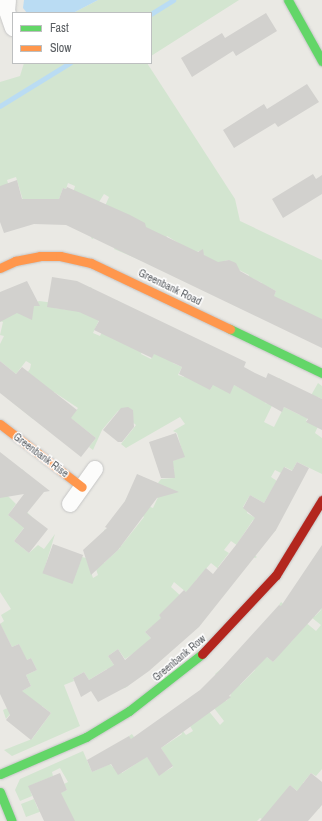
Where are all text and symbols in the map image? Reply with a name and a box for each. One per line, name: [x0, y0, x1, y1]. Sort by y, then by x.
legend: [12, 12, 152, 64]
text: Fast: [50, 20, 69, 36]
text: Slow: [50, 40, 71, 56]
street label: Greenbank Road: [136, 266, 204, 308]
street label: Greenbank Rise: [11, 430, 71, 480]
street label: Greenbank Row: [150, 632, 208, 684]

